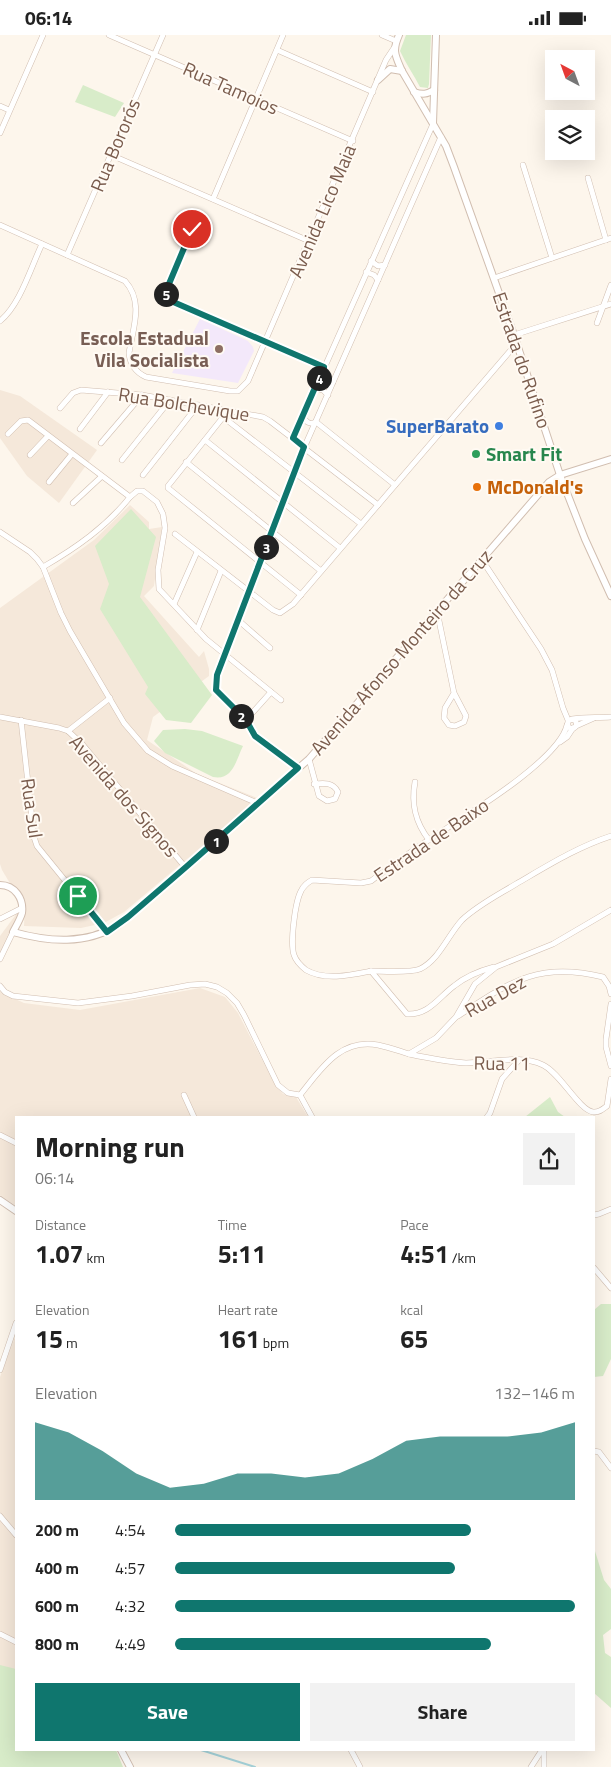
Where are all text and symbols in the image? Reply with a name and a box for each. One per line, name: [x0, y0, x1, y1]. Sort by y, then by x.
text: 06:14: [25, 3, 72, 32]
north arrow: [545, 50, 595, 100]
map controls: [545, 50, 595, 160]
street label: Rua Tamoios: [179, 54, 284, 122]
street label: Rua Bororós: [82, 93, 147, 196]
button: layers: [545, 110, 595, 160]
street label: Avenida Lico Maia: [280, 139, 363, 282]
pin: [171, 208, 213, 250]
icon: check: [178, 215, 206, 243]
pin: 5: [154, 281, 178, 307]
text: 5: [163, 284, 170, 305]
street label: Estrada do Rufino: [486, 288, 559, 432]
place label: Escola Estadual Vila Socialista: [80, 323, 209, 374]
marker: Escola Estadual Vila Socialista: [213, 343, 225, 355]
pin: 4: [306, 365, 332, 391]
text: 4: [316, 368, 323, 389]
street label: Rua Bolchevique: [116, 379, 252, 428]
place label: SuperBarato: [386, 411, 489, 440]
marker: SuperBarato: [493, 420, 505, 432]
place label: Smart Fit: [486, 439, 562, 468]
marker: Smart Fit: [470, 448, 482, 460]
place label: McDonald's: [487, 472, 583, 501]
marker: McDonald's: [471, 481, 483, 493]
pin: 3: [254, 535, 278, 559]
text: 3: [263, 537, 270, 558]
street label: Avenida Afonso Monteiro da Cruz: [303, 542, 498, 761]
pin: 2: [228, 703, 254, 729]
text: 2: [238, 706, 245, 727]
street label: Avenida dos Signos: [63, 728, 186, 863]
street label: Rua Sul: [14, 776, 51, 840]
street label: Estrada de Baixo: [367, 790, 494, 889]
pin: 1: [204, 829, 228, 853]
text: 1: [213, 831, 220, 852]
pin: [57, 875, 99, 917]
icon: arrive: [64, 882, 92, 910]
street label: Rua Dez: [459, 967, 531, 1024]
street label: Rua 11: [473, 1048, 531, 1077]
text: Morning run: [35, 1125, 185, 1168]
button: share: [523, 1133, 575, 1185]
text: 06:14: [35, 1166, 74, 1190]
text: Distance: [35, 1214, 86, 1235]
text: Time: [218, 1214, 247, 1235]
text: Pace: [400, 1214, 429, 1235]
text: 1.07: [35, 1235, 83, 1273]
text: 5:11: [218, 1235, 266, 1273]
text: 4:51: [400, 1235, 449, 1273]
text: km: [83, 1247, 105, 1268]
text: /km: [449, 1247, 476, 1268]
text: Elevation: [35, 1299, 89, 1320]
text: Heart rate: [218, 1299, 278, 1320]
text: kcal: [400, 1299, 423, 1320]
text: 15: [35, 1320, 63, 1358]
text: 161: [218, 1320, 260, 1358]
text: 65: [400, 1320, 428, 1358]
text: m: [63, 1332, 78, 1353]
text: bpm: [260, 1332, 289, 1353]
text: Elevation: [35, 1381, 97, 1405]
text: 132–146 m: [494, 1381, 575, 1405]
text: 200 m: [35, 1518, 79, 1542]
text: 4:54: [115, 1518, 145, 1542]
text: 400 m: [35, 1556, 79, 1580]
text: 4:57: [115, 1556, 145, 1580]
text: 600 m: [35, 1594, 79, 1618]
text: 4:32: [115, 1594, 145, 1618]
text: 800 m: [35, 1632, 79, 1656]
text: 4:49: [115, 1632, 145, 1656]
button: Save: [35, 1683, 300, 1741]
button: Share: [310, 1683, 575, 1741]

